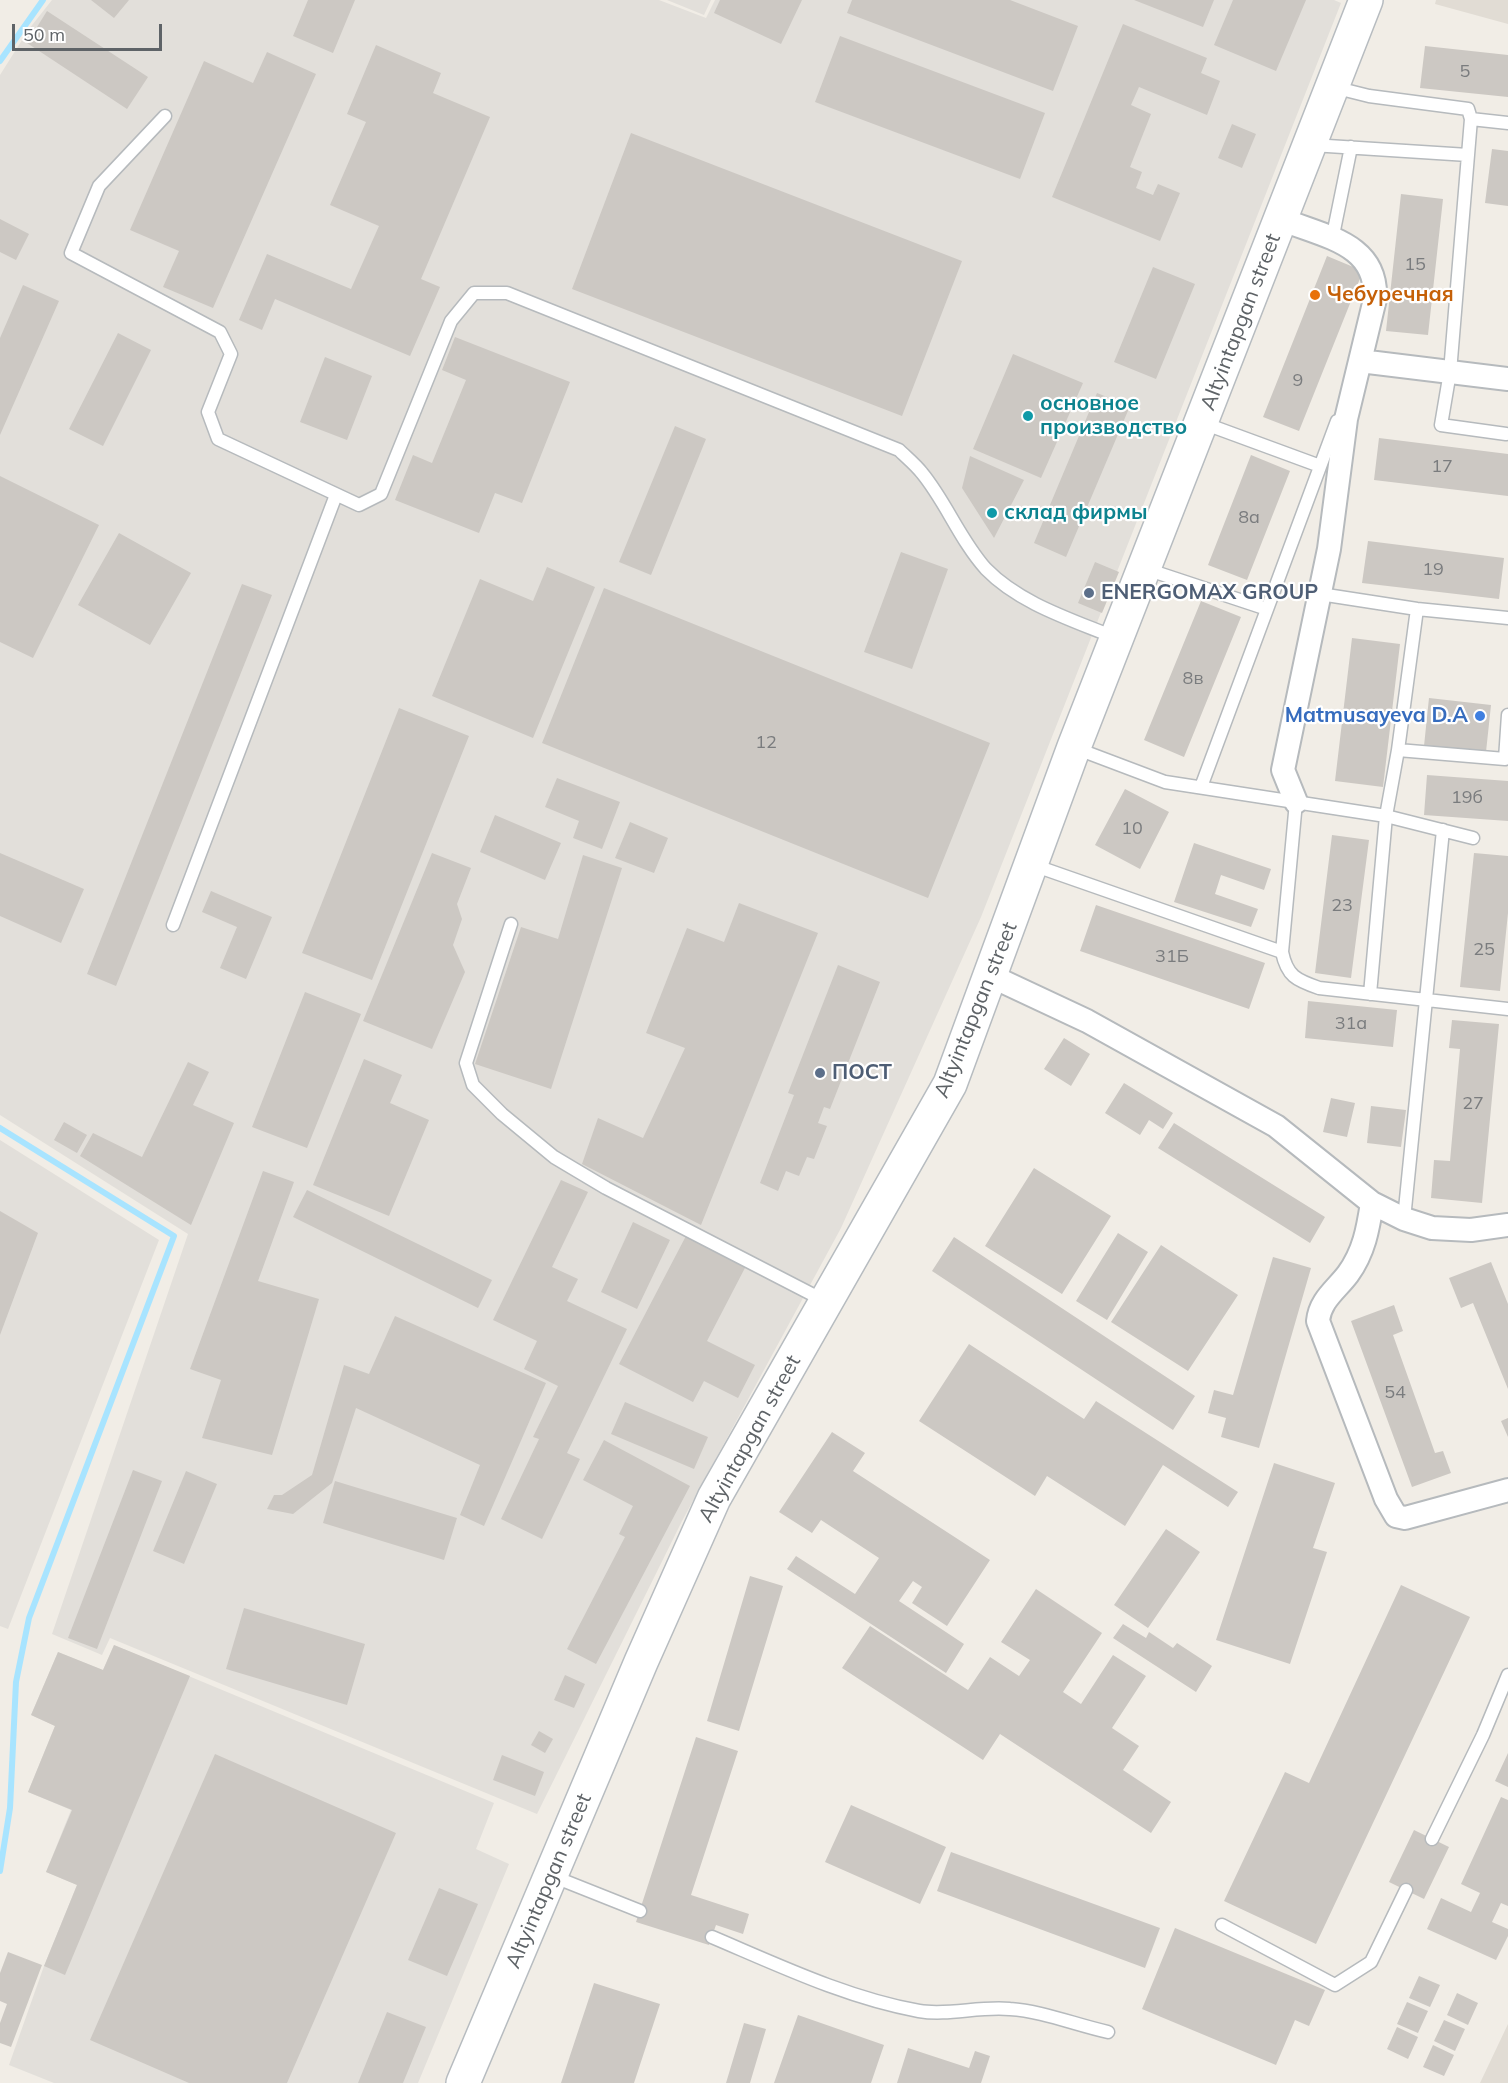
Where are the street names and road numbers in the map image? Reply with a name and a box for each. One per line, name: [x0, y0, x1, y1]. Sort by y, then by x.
street label: Altyintapgan street: [1196, 230, 1286, 414]
street label: Altyintapgan street: [929, 918, 1023, 1102]
street label: Altyintapgan street: [694, 1351, 806, 1527]
street label: Altyintapgan street: [501, 1790, 597, 1972]

